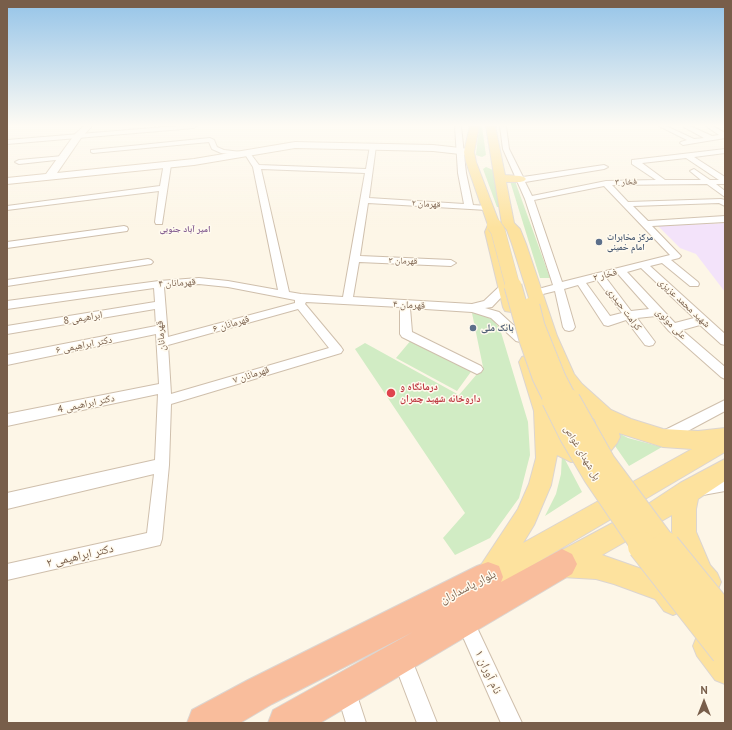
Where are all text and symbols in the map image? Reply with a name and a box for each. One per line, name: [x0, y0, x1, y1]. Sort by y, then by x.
street label: فخار ۳: [615, 176, 637, 188]
street label: قهرمان ۲: [411, 198, 441, 210]
district label: امير آباد جنوبی: [159, 224, 211, 234]
place label: مرکز مخابرات امام خمینی: [607, 232, 653, 253]
marker: مرکز مخابرات امام خمینی: [594, 237, 604, 247]
street label: قهرمان ۳: [388, 255, 418, 267]
street label: فخار ۲: [592, 266, 618, 284]
street label: قهرمانان ۴: [158, 276, 196, 290]
street label: شهید محمد عزیزی: [655, 276, 713, 330]
street label: کرامت حیدری: [604, 285, 644, 333]
street label: قهرمان ۴: [393, 298, 425, 312]
street label: علی مولوی: [653, 306, 689, 342]
street label: ابراهیمی 8: [63, 309, 103, 327]
street label: قهرمانان ۶: [211, 313, 251, 335]
street label: قهرمانان: [154, 320, 168, 352]
place label: بانک ملی: [481, 322, 514, 334]
marker: بانک ملی: [468, 323, 478, 333]
street label: دکتر ابراهیمی ۶: [55, 334, 113, 356]
street label: قهرمانان ۷: [231, 364, 271, 386]
place label: درمانگاه و داروخانه شهید چمران: [400, 381, 481, 404]
marker: درمانگاه و داروخانه شهید چمران: [385, 387, 397, 399]
street label: دکتر ابراهیمی 4: [56, 392, 116, 416]
street label: پل شهدای غواص: [561, 424, 603, 482]
street label: دکتر ابراهیمی ۲: [45, 541, 115, 571]
street label: بلوار پاسداران: [438, 567, 498, 607]
street label: نام آوران ۱: [472, 648, 504, 696]
north arrow: [684, 682, 724, 722]
text: N: [700, 683, 708, 697]

